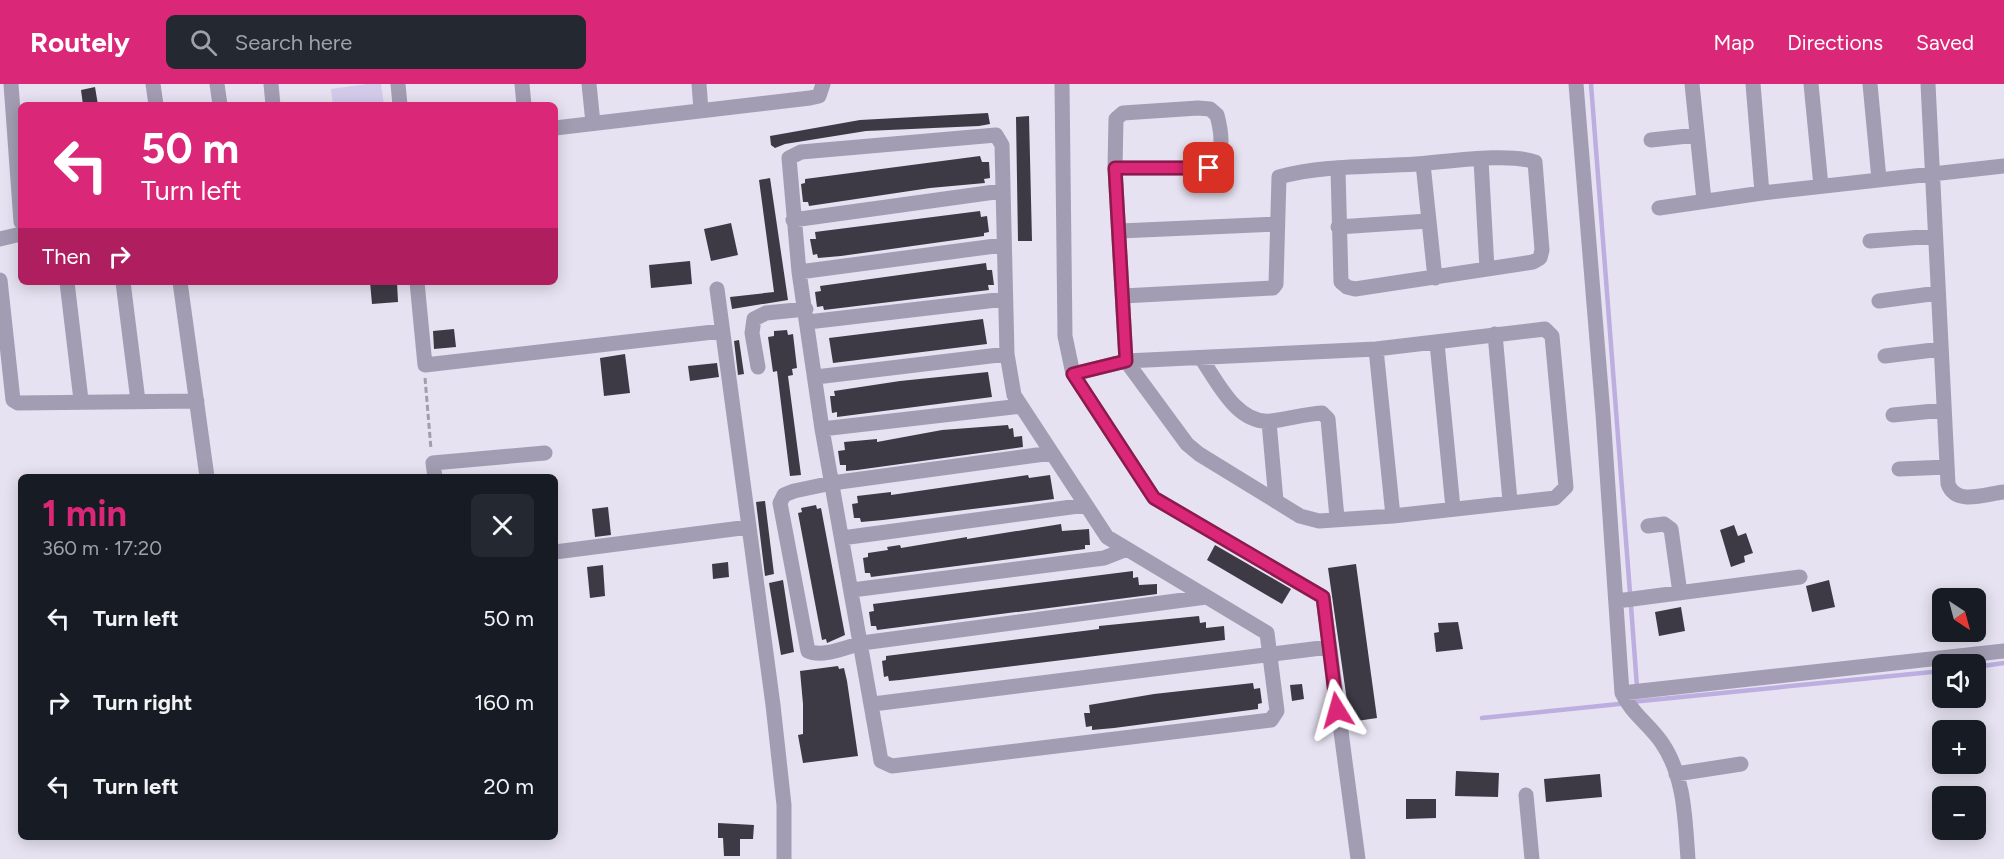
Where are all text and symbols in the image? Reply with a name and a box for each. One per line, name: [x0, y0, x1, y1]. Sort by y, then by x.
search box: [166, 15, 586, 69]
text: Routely: [30, 25, 130, 59]
icon: search: [187, 26, 220, 59]
text: Search here: [235, 29, 352, 56]
text: Map: [1713, 30, 1754, 55]
text: Directions: [1787, 30, 1883, 55]
text: Saved: [1916, 30, 1974, 55]
text: 50 m: [141, 123, 239, 174]
icon: left: [42, 126, 120, 204]
pin: [1183, 142, 1234, 193]
icon: arrive: [1192, 151, 1225, 184]
text: Turn left: [141, 174, 241, 207]
icon: right: [103, 240, 136, 273]
text: Then: [42, 243, 91, 270]
text: 1 min: [42, 492, 127, 535]
button: close: [471, 494, 534, 557]
text: 360 m · 17:20: [42, 536, 162, 560]
north arrow: [1932, 588, 1986, 642]
map controls: [1932, 588, 1986, 840]
icon: left: [42, 602, 75, 635]
text: Turn left: [93, 605, 179, 632]
text: 50 m: [483, 605, 534, 632]
button: sound: [1932, 654, 1986, 708]
position arrow: [1305, 678, 1369, 742]
icon: right: [42, 686, 75, 719]
text: Turn right: [93, 689, 192, 716]
text: 160 m: [474, 689, 534, 716]
button: +: [1932, 720, 1986, 774]
icon: left: [42, 770, 75, 803]
text: Turn left: [93, 773, 179, 800]
text: 20 m: [483, 773, 534, 800]
button: −: [1932, 786, 1986, 840]

